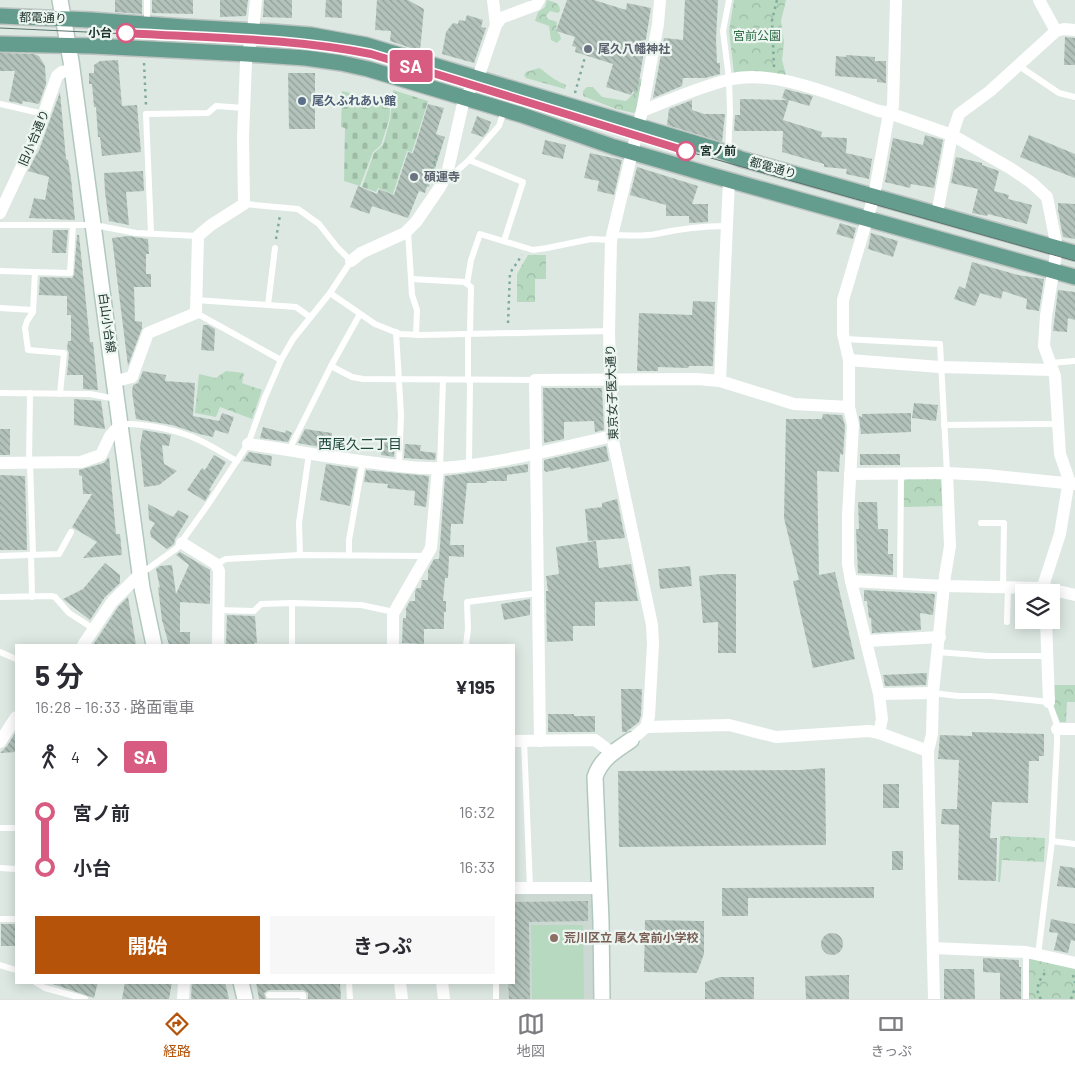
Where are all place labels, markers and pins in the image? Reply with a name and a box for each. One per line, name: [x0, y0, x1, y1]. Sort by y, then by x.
marker: 小台: [116, 23, 136, 43]
place label: 小台: [88, 25, 112, 39]
place label: 尾久八幡神社: [598, 41, 670, 55]
marker: 尾久八幡神社: [582, 43, 594, 55]
place label: 尾久ふれあい館: [312, 93, 396, 107]
marker: 尾久ふれあい館: [296, 95, 308, 107]
marker: 宮ノ前: [676, 141, 696, 161]
place label: 宮ノ前: [700, 143, 736, 157]
place label: 碩運寺: [424, 169, 460, 183]
marker: 碩運寺: [408, 171, 420, 183]
place label: 荒川区立 尾久宮前小学校: [564, 930, 698, 944]
marker: 荒川区立 尾久宮前小学校: [548, 932, 560, 944]

